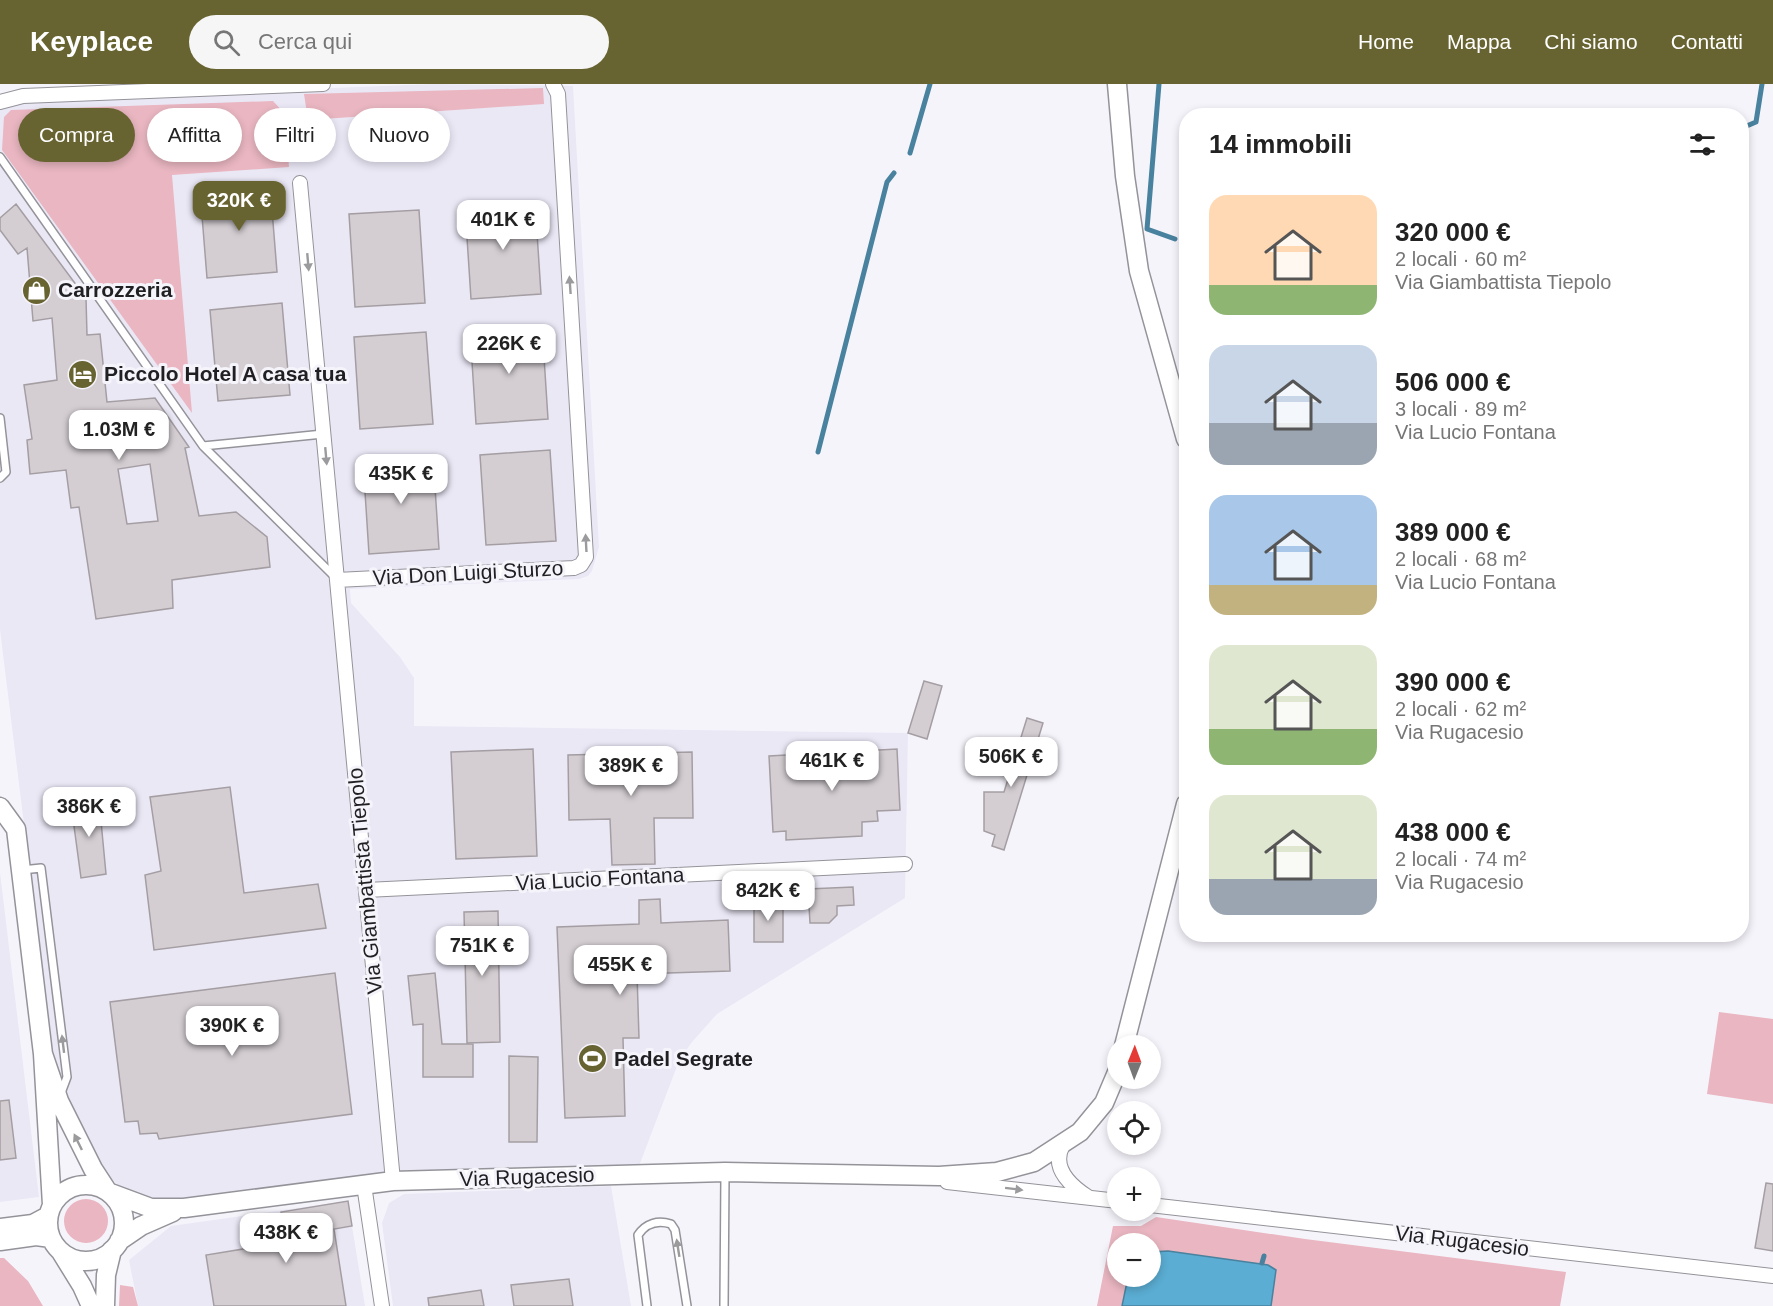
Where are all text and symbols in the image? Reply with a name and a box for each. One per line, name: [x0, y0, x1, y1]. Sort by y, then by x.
search box: [189, 15, 609, 69]
text: Keyplace: [30, 26, 153, 57]
icon: search: [210, 26, 243, 59]
text: Cerca qui: [258, 29, 352, 54]
text: Home: [1358, 30, 1414, 53]
text: Mappa: [1447, 30, 1511, 53]
text: Chi siamo: [1544, 30, 1638, 53]
text: Contatti: [1671, 30, 1743, 53]
chip: Compra: [18, 108, 135, 162]
chip: Affitta: [147, 108, 242, 162]
chip: Filtri: [254, 108, 336, 162]
chip: Nuovo: [348, 108, 450, 162]
icon: filters: [1686, 128, 1719, 161]
text: 14 immobili: [1209, 129, 1352, 159]
pin: 320K €: [190, 181, 288, 232]
text: 320K €: [207, 189, 271, 211]
pin: 401K €: [454, 200, 552, 251]
text: 401K €: [471, 208, 535, 230]
text: 320 000 €: [1395, 217, 1511, 247]
icon: home: [1257, 219, 1329, 291]
text: 2 locali · 60 m²: [1395, 248, 1526, 270]
one-way arrow: [303, 252, 313, 271]
text: Via Giambattista Tiepolo: [1395, 271, 1611, 293]
shop icon: Carrozzeria: [21, 274, 53, 306]
one-way arrow: [566, 276, 575, 295]
place label: Carrozzeria: [58, 278, 173, 301]
pin: 226K €: [460, 324, 558, 375]
text: 226K €: [477, 332, 541, 354]
hotel icon: Piccolo Hotel A casa tua: [67, 358, 99, 390]
place label: Piccolo Hotel A casa tua: [104, 362, 347, 385]
text: 506 000 €: [1395, 367, 1511, 397]
icon: home: [1257, 369, 1329, 441]
text: 3 locali · 89 m²: [1395, 398, 1526, 420]
pin: 1.03M €: [64, 410, 174, 461]
text: 1.03M €: [83, 418, 155, 440]
text: Via Lucio Fontana: [1395, 421, 1556, 443]
one-way arrow: [321, 447, 331, 466]
pin: 435K €: [352, 454, 450, 505]
text: 435K €: [369, 462, 433, 484]
text: 389 000 €: [1395, 517, 1511, 547]
icon: home: [1257, 519, 1329, 591]
one-way arrow: [582, 533, 591, 552]
text: 2 locali · 68 m²: [1395, 548, 1526, 570]
street label: Via Don Luigi Sturzo: [372, 556, 564, 589]
text: Via Lucio Fontana: [1395, 571, 1556, 593]
text: 390 000 €: [1395, 667, 1511, 697]
icon: home: [1257, 669, 1329, 741]
text: 2 locali · 62 m²: [1395, 698, 1526, 720]
text: Via Rugacesio: [1395, 721, 1524, 743]
pin: 506K €: [962, 737, 1060, 788]
pin: 461K €: [783, 741, 881, 792]
text: 506K €: [979, 745, 1043, 767]
pin: 389K €: [582, 746, 680, 797]
text: 461K €: [800, 749, 864, 771]
text: 389K €: [599, 754, 663, 776]
street label: Via Giambattista Tiepolo: [343, 767, 386, 995]
pin: 386K €: [40, 787, 138, 838]
text: 386K €: [57, 795, 121, 817]
text: 438 000 €: [1395, 817, 1511, 847]
icon: home: [1257, 819, 1329, 891]
text: 2 locali · 74 m²: [1395, 848, 1526, 870]
street label: Via Lucio Fontana: [515, 863, 685, 894]
pin: 842K €: [719, 871, 817, 922]
text: Via Rugacesio: [1395, 871, 1524, 893]
text: 842K €: [736, 879, 800, 901]
pin: 751K €: [433, 926, 531, 977]
text: 751K €: [450, 934, 514, 956]
pin: 455K €: [571, 945, 669, 996]
text: 455K €: [588, 953, 652, 975]
pin: 390K €: [183, 1006, 281, 1057]
text: 390K €: [200, 1014, 264, 1036]
one-way arrow: [58, 1035, 67, 1054]
north arrow: [1107, 1035, 1161, 1089]
map controls: [1107, 1035, 1161, 1287]
sports icon: Padel Segrate: [577, 1043, 609, 1075]
place label: Padel Segrate: [614, 1047, 753, 1070]
button: locate: [1107, 1101, 1161, 1155]
one-way arrow: [74, 1133, 83, 1150]
street label: Via Rugacesio: [459, 1163, 595, 1190]
button: +: [1107, 1167, 1161, 1221]
one-way arrow: [1004, 1184, 1023, 1193]
pin: 438K €: [237, 1213, 335, 1264]
text: 438K €: [254, 1221, 318, 1243]
street label: Via Rugacesio: [1394, 1221, 1530, 1260]
button: −: [1107, 1233, 1161, 1287]
one-way arrow: [674, 1239, 683, 1258]

